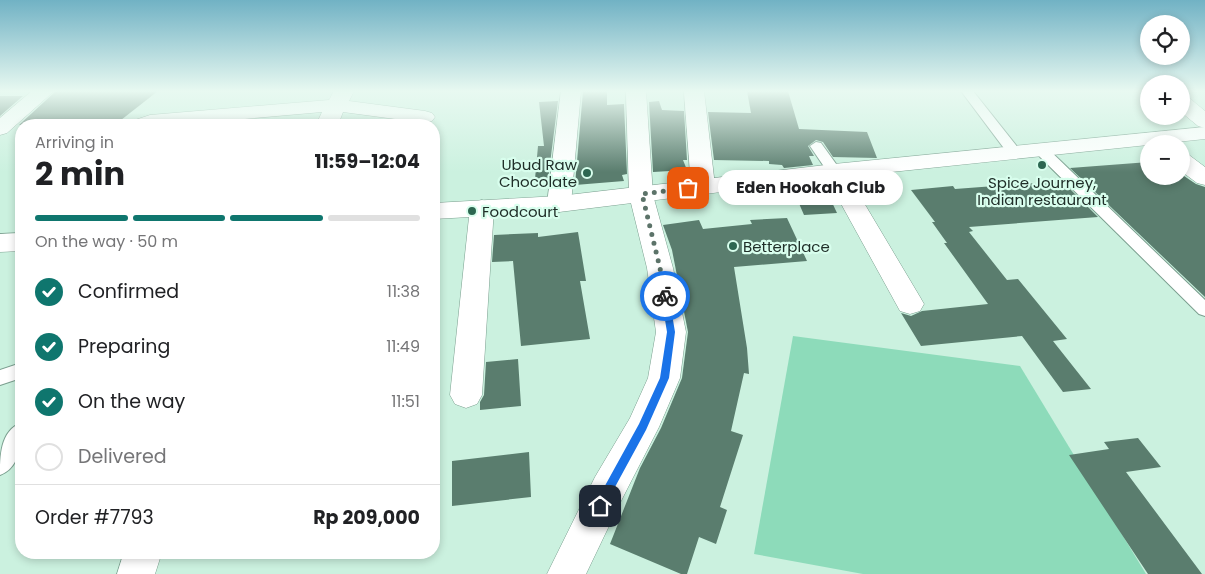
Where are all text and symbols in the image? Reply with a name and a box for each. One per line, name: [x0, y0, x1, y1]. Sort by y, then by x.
map controls: [1140, 15, 1190, 185]
button: locate: [1140, 15, 1190, 65]
button: +: [1140, 75, 1190, 125]
text: Arriving in: [35, 131, 114, 154]
button: −: [1140, 135, 1190, 185]
text: 11:59–12:04: [314, 148, 420, 175]
text: 2 min: [35, 151, 125, 196]
place label: Ubud Raw Chocolate: [499, 154, 578, 192]
marker: Spice Journey, Indian restaurant: [1036, 159, 1048, 171]
marker: Ubud Raw Chocolate: [581, 167, 593, 179]
pin: [667, 167, 709, 209]
callout: Eden Hookah Club: [718, 170, 903, 206]
place label: Spice Journey, Indian restaurant: [977, 172, 1107, 210]
icon: bag: [674, 174, 702, 202]
text: Eden Hookah Club: [736, 176, 885, 199]
place label: Foodcourt: [482, 201, 558, 222]
marker: Foodcourt: [466, 205, 478, 217]
text: On the way · 50 m: [35, 230, 178, 253]
place label: Betterplace: [743, 236, 830, 257]
marker: Betterplace: [727, 240, 739, 252]
courier: [640, 271, 690, 321]
icon: check: [35, 278, 63, 306]
text: Confirmed: [78, 278, 179, 305]
text: 11:38: [387, 280, 420, 303]
icon: bike: [651, 282, 679, 310]
icon: check: [35, 333, 63, 361]
text: Preparing: [78, 333, 170, 360]
text: 11:49: [386, 335, 420, 358]
icon: check: [35, 388, 63, 416]
text: On the way: [78, 388, 185, 415]
text: 11:51: [391, 390, 420, 413]
text: Delivered: [78, 443, 167, 470]
pin: [579, 485, 621, 527]
icon: home: [586, 492, 614, 520]
text: Order #7793: [35, 504, 154, 531]
text: Rp 209,000: [313, 504, 420, 531]

